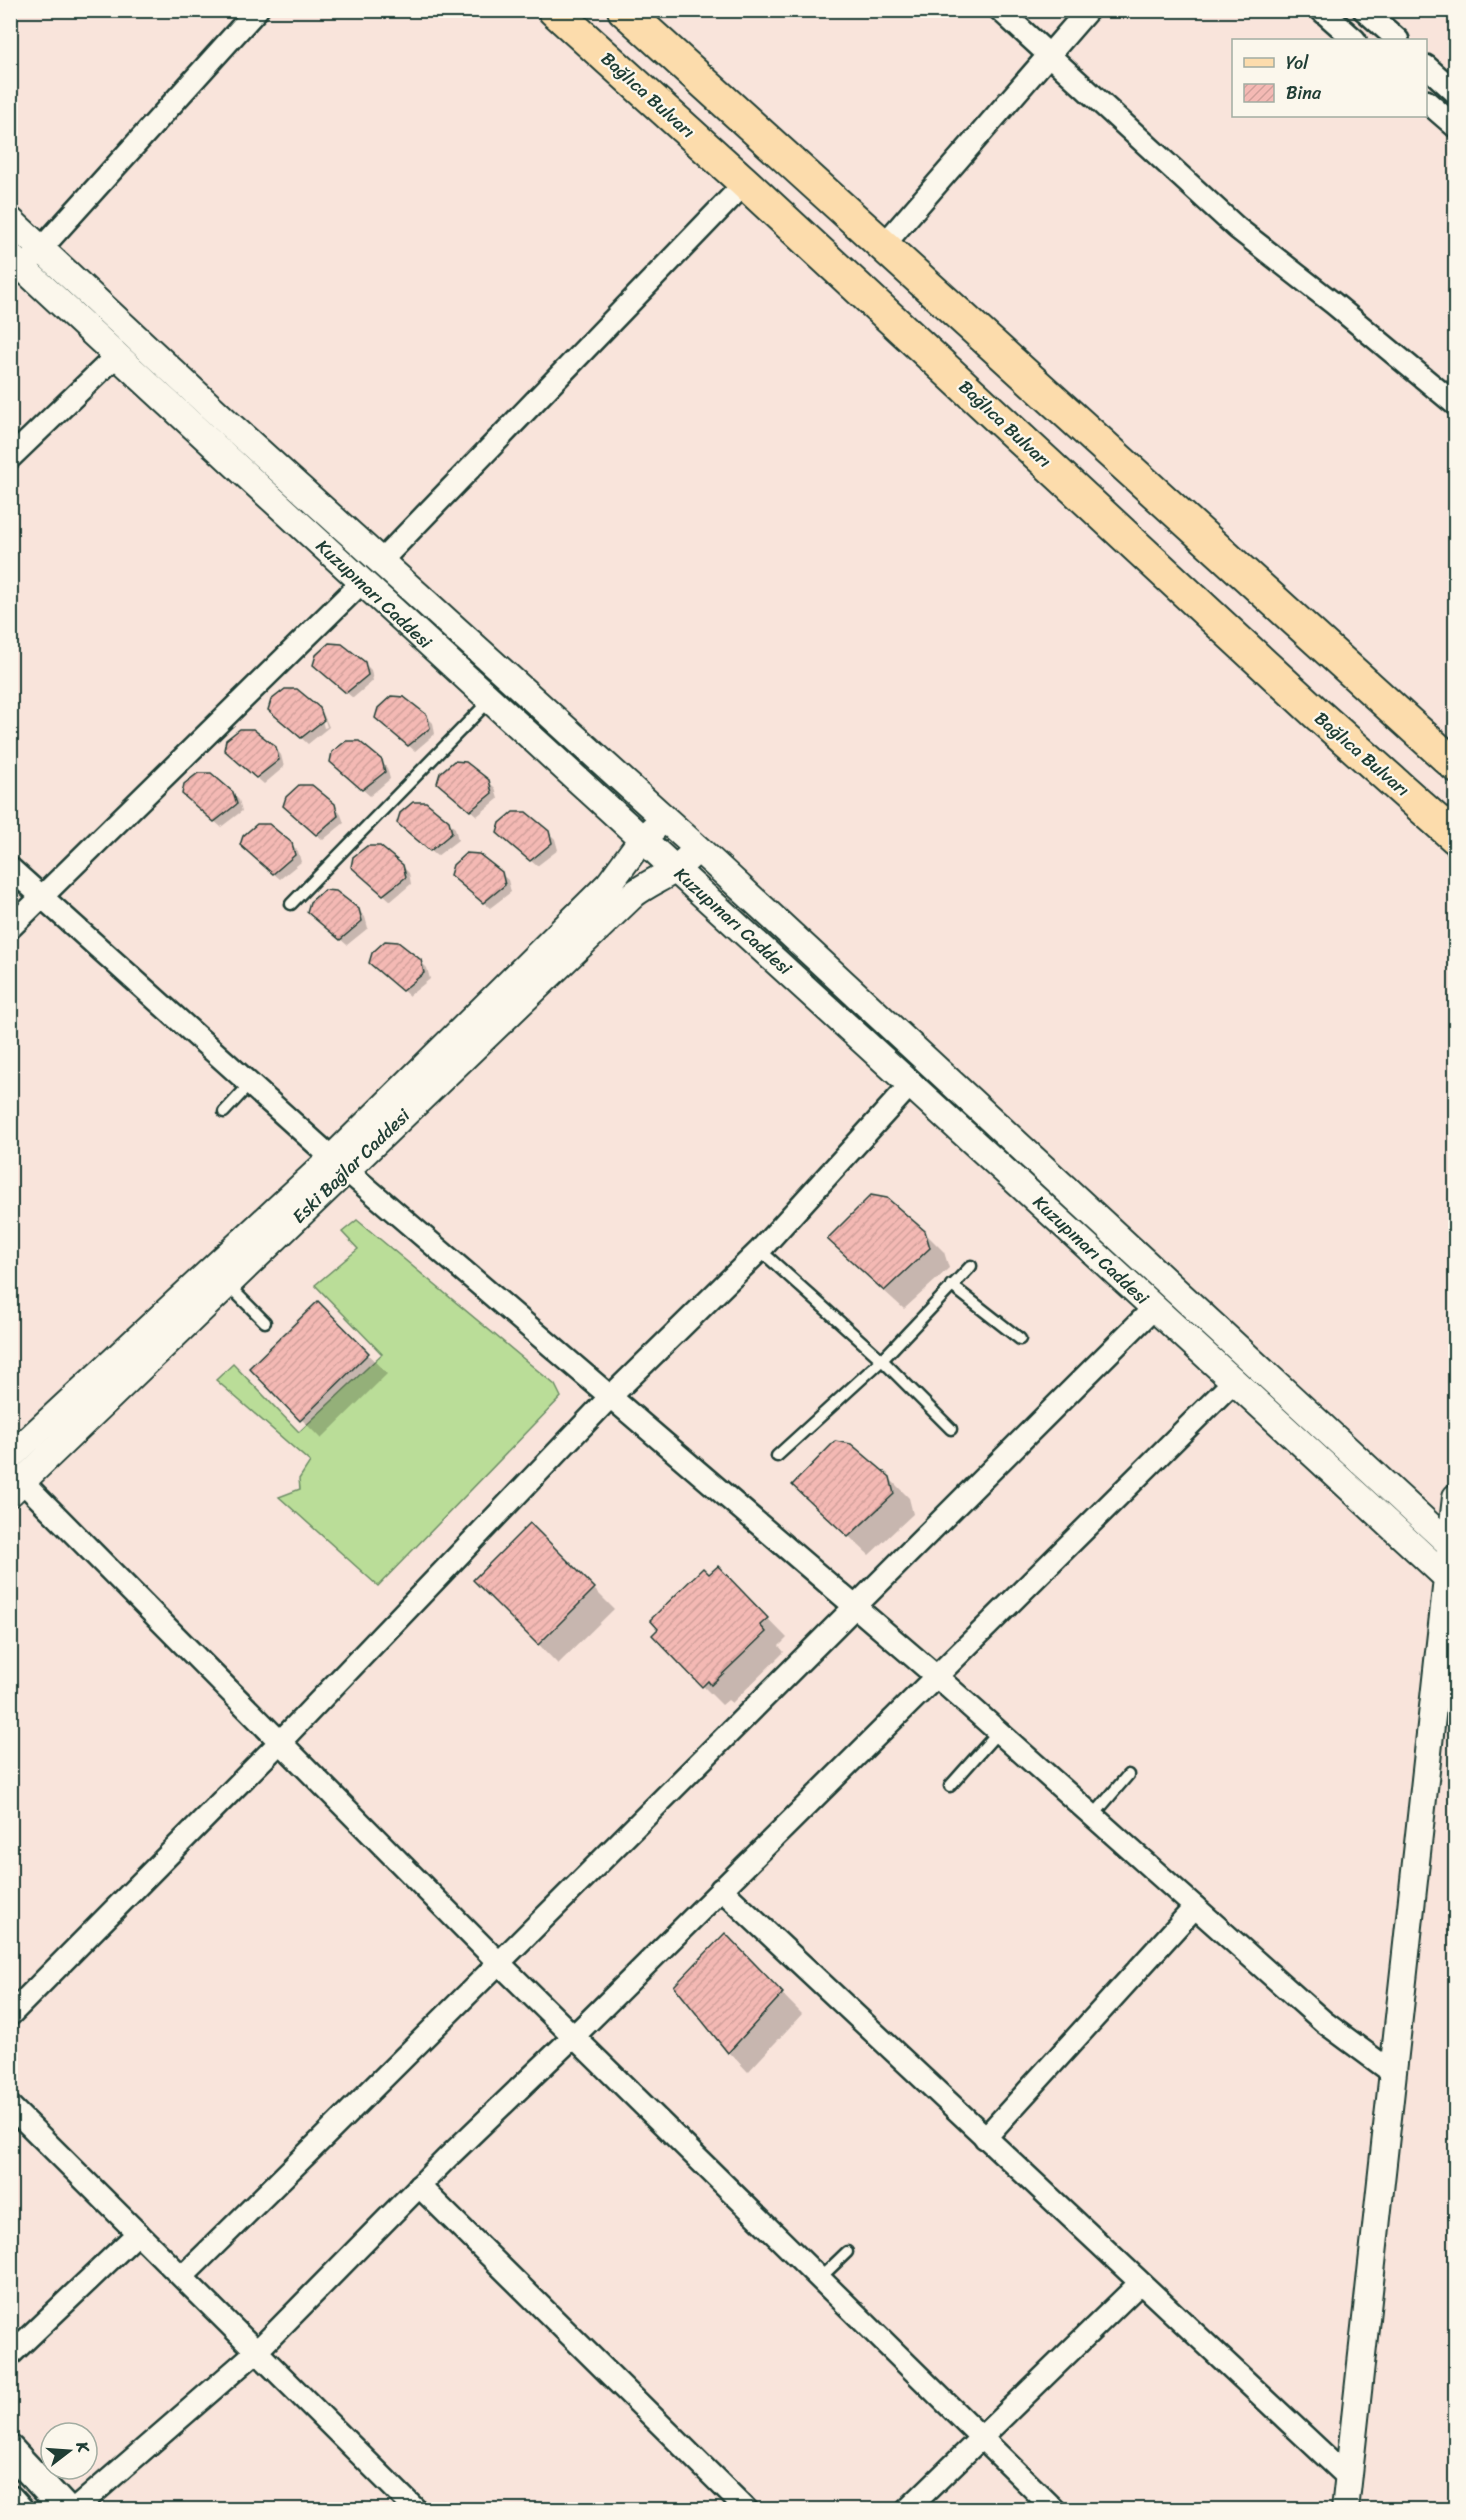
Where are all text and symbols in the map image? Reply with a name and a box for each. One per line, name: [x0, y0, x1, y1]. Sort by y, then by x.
legend: [1232, 39, 1427, 117]
street label: Bağlıca Bulvarı: [593, 44, 703, 146]
text: Yol: [1286, 47, 1309, 79]
text: Bina: [1286, 77, 1322, 109]
street label: Bağlıca Bulvarı: [951, 372, 1059, 476]
street label: Kuzupınarı Caddesi: [308, 531, 440, 658]
street label: Bağlıca Bulvarı: [1307, 703, 1417, 805]
street label: Kuzupınarı Caddesi: [667, 859, 800, 984]
street label: Eski Bağlar Caddesi: [284, 1100, 419, 1231]
street label: Kuzupınarı Caddesi: [1025, 1187, 1157, 1314]
north arrow: [39, 2421, 99, 2481]
text: K: [67, 2437, 99, 2457]

